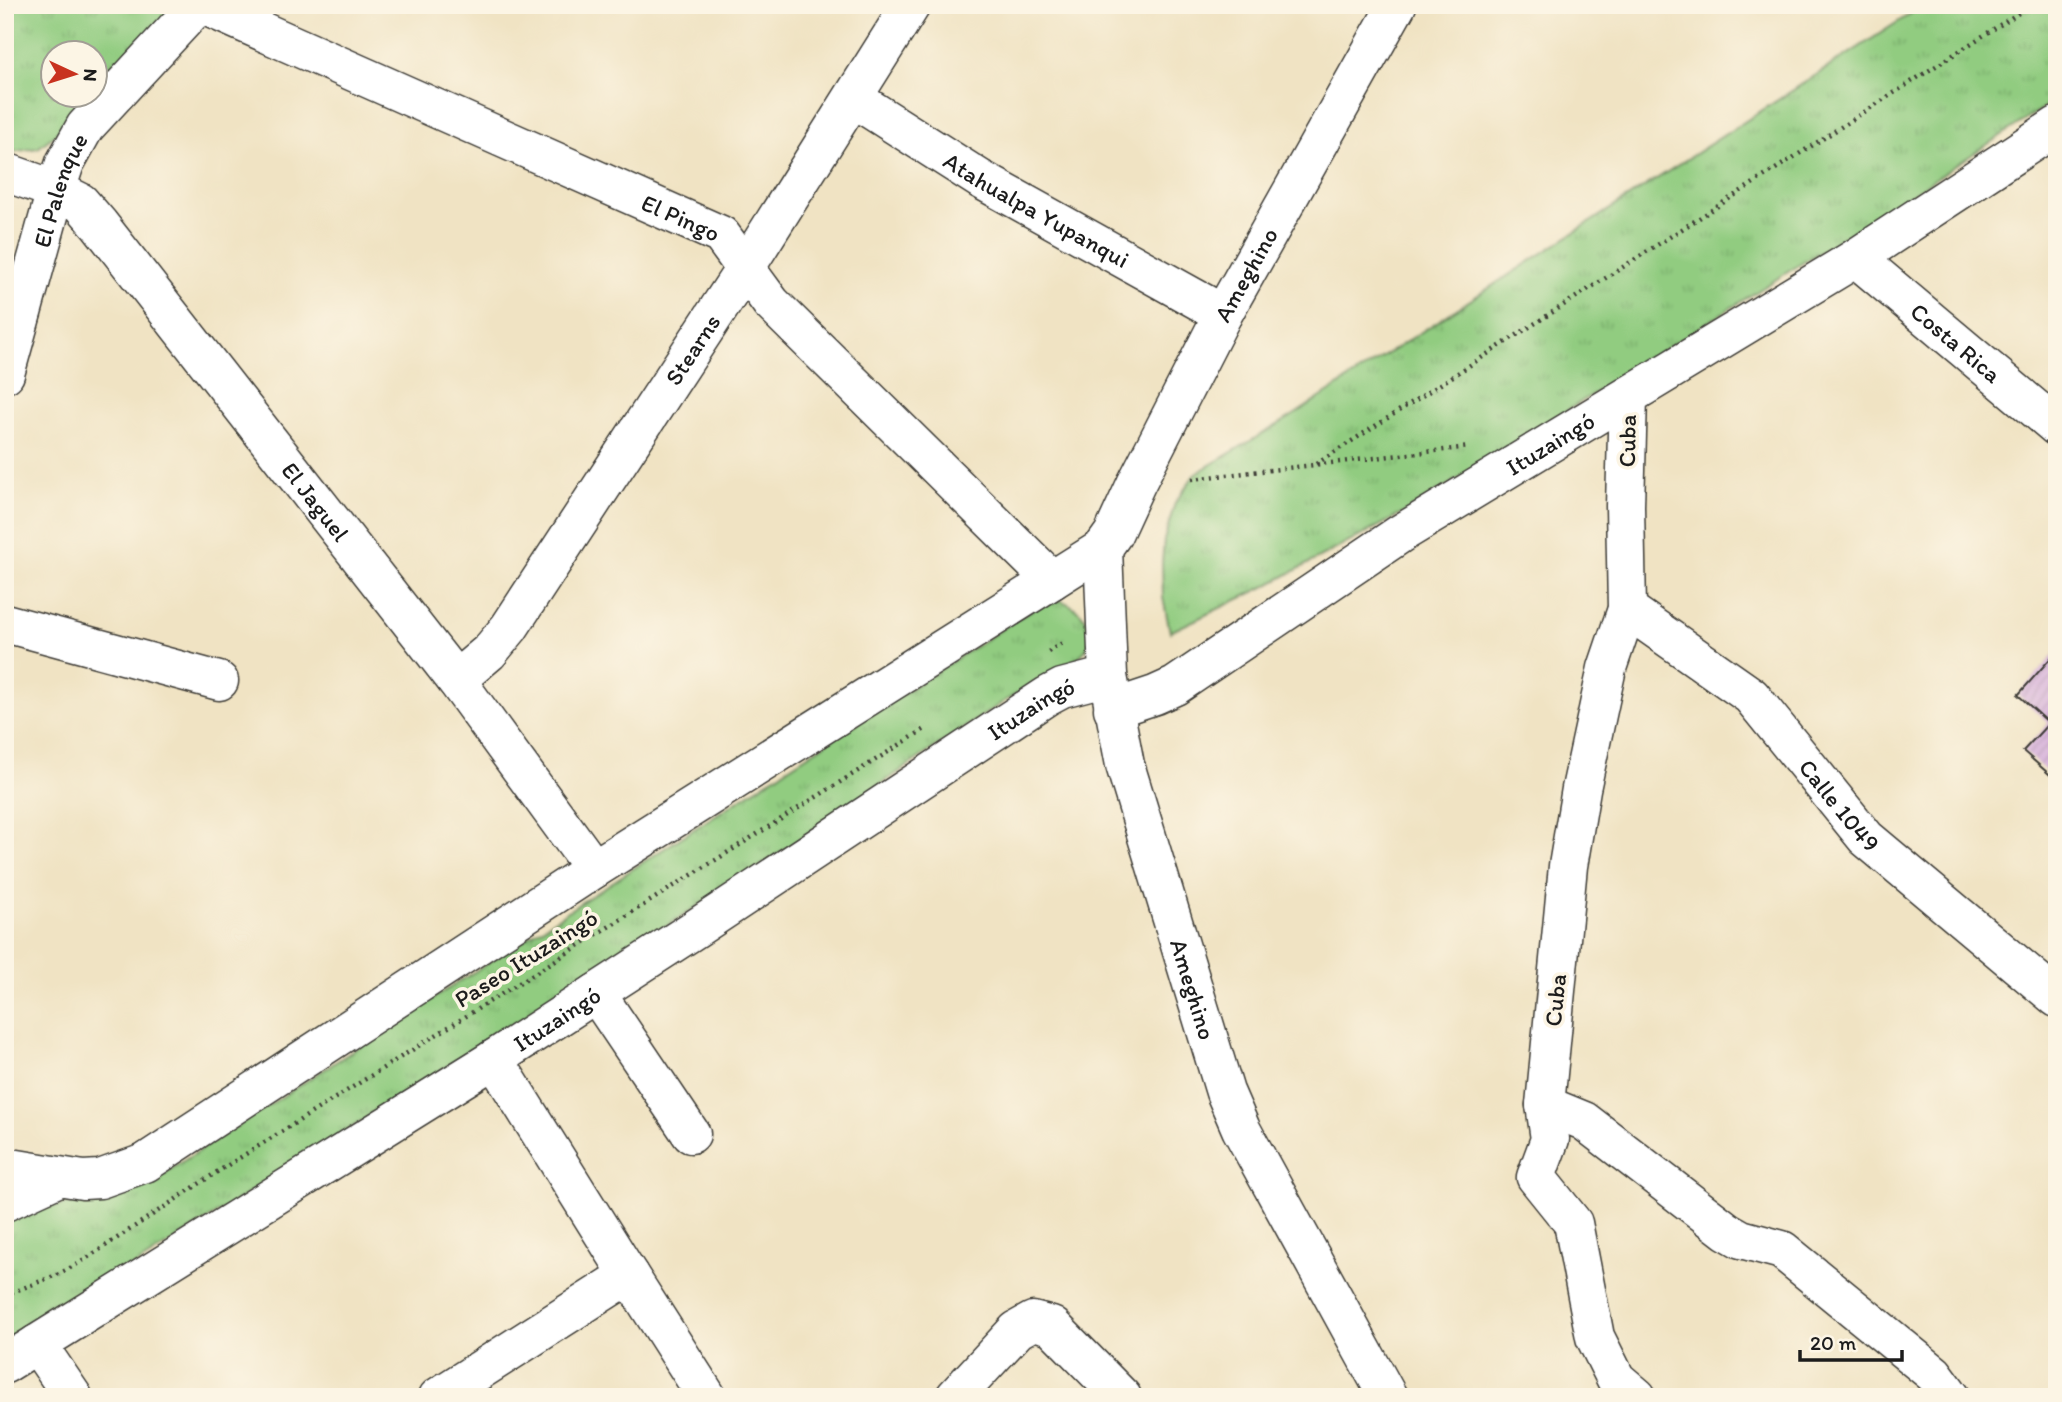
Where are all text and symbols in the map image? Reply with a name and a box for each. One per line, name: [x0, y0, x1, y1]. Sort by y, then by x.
north arrow: [38, 38, 108, 108]
text: N: [79, 68, 102, 82]
street label: El Palenque: [26, 128, 93, 251]
street label: Atahualpa Yupanqui: [939, 145, 1134, 274]
street label: El Pingo: [637, 187, 725, 247]
street label: Ameghino: [1207, 222, 1283, 327]
street label: Costa Rica: [1905, 296, 2008, 389]
street label: Stearns: [658, 308, 726, 390]
street label: Ituzaingó: [1500, 405, 1600, 481]
street label: Cuba: [1612, 414, 1642, 468]
street label: El Jaguel: [276, 456, 356, 547]
street label: Ituzaingó: [981, 671, 1078, 746]
street label: Calle 1049: [1793, 753, 1886, 858]
street label: Paseo Ituzaingó: [449, 902, 603, 1014]
street label: Ameghino: [1164, 935, 1223, 1043]
street label: Cuba: [1538, 972, 1572, 1028]
street label: Ituzaingó: [508, 980, 606, 1057]
scale bar: [1800, 1318, 1901, 1362]
text: 20 m: [1810, 1330, 1857, 1355]

